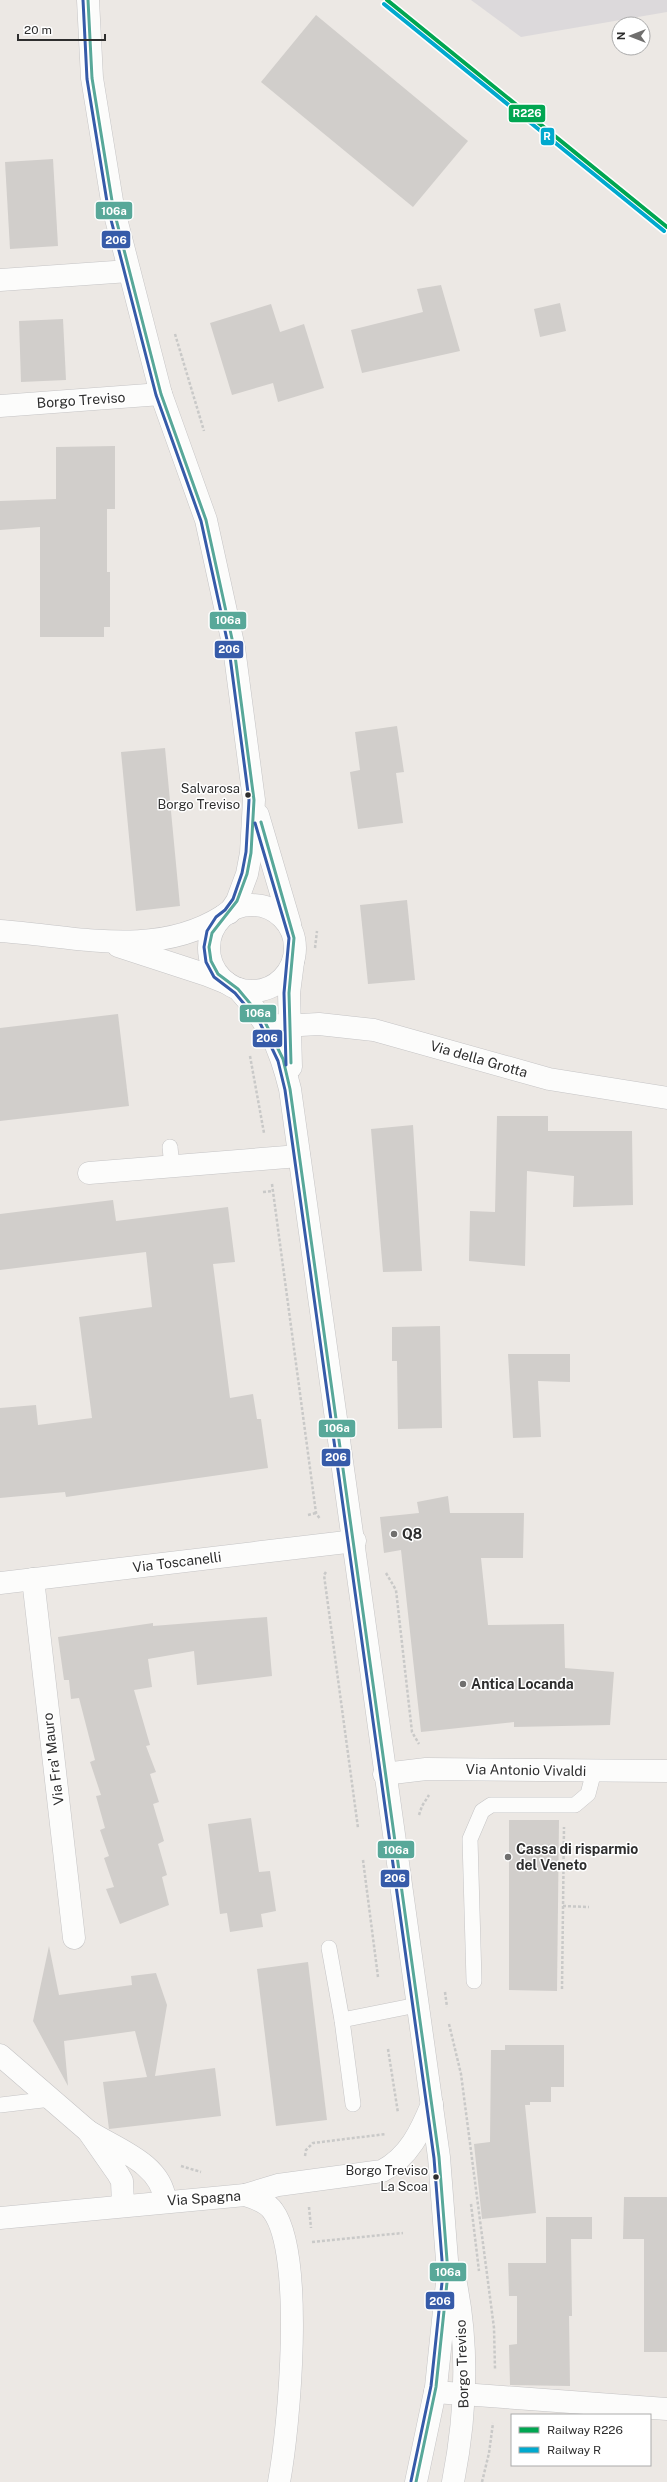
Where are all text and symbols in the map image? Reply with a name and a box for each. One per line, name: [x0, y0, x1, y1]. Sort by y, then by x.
scale bar: [18, 16, 105, 42]
north arrow: [611, 16, 651, 56]
text: 20 m: [24, 23, 52, 37]
text: N: [615, 32, 627, 40]
line badge: R226: [508, 104, 546, 123]
text: R226: [513, 107, 541, 119]
line badge: R: [540, 127, 555, 146]
text: R: [543, 130, 551, 142]
line badge: 106a: [95, 201, 133, 220]
text: 106a: [101, 205, 127, 217]
line badge: 206: [101, 230, 131, 249]
text: 206: [105, 234, 127, 246]
street label: Borgo Treviso: [36, 389, 126, 411]
line badge: 106a: [209, 611, 247, 630]
text: 106a: [215, 614, 241, 626]
line badge: 206: [214, 640, 244, 659]
text: 206: [218, 643, 240, 655]
place label: Salvarosa Borgo Treviso: [158, 781, 240, 812]
marker: Salvarosa Borgo Treviso: [243, 790, 253, 800]
line badge: 106a: [239, 1004, 277, 1023]
text: 106a: [245, 1007, 271, 1019]
line badge: 206: [252, 1029, 283, 1048]
text: 206: [256, 1032, 278, 1044]
street label: Via della Grotta: [428, 1037, 530, 1081]
line badge: 106a: [318, 1419, 356, 1438]
text: 106a: [324, 1422, 350, 1434]
line badge: 206: [321, 1448, 351, 1467]
text: 206: [325, 1451, 347, 1463]
place label: Q8: [402, 1526, 422, 1542]
marker: Q8: [389, 1529, 399, 1539]
street label: Via Toscanelli: [132, 1549, 222, 1575]
place label: Antica Locanda: [471, 1676, 574, 1692]
marker: Antica Locanda: [458, 1679, 468, 1689]
street label: Via Fra' Mauro: [39, 1712, 67, 1806]
street label: Via Antonio Vivaldi: [466, 1761, 586, 1779]
line badge: 106a: [377, 1840, 415, 1859]
place label: Cassa di risparmio del Veneto: [516, 1841, 638, 1873]
text: 106a: [383, 1844, 409, 1856]
marker: Cassa di risparmio del Veneto: [503, 1852, 513, 1862]
line badge: 206: [380, 1869, 410, 1888]
text: 206: [384, 1872, 406, 1884]
place label: Borgo Treviso La Scoa: [346, 2163, 428, 2194]
marker: Borgo Treviso La Scoa: [431, 2172, 441, 2182]
street label: Via Spagna: [167, 2187, 241, 2209]
line badge: 106a: [429, 2262, 467, 2282]
text: 106a: [435, 2266, 461, 2278]
line badge: 206: [425, 2291, 455, 2310]
text: 206: [429, 2295, 451, 2307]
street label: Borgo Treviso: [452, 2319, 472, 2409]
legend: [511, 2414, 651, 2466]
text: Railway R226: [547, 2423, 623, 2437]
text: Railway R: [547, 2443, 601, 2457]

